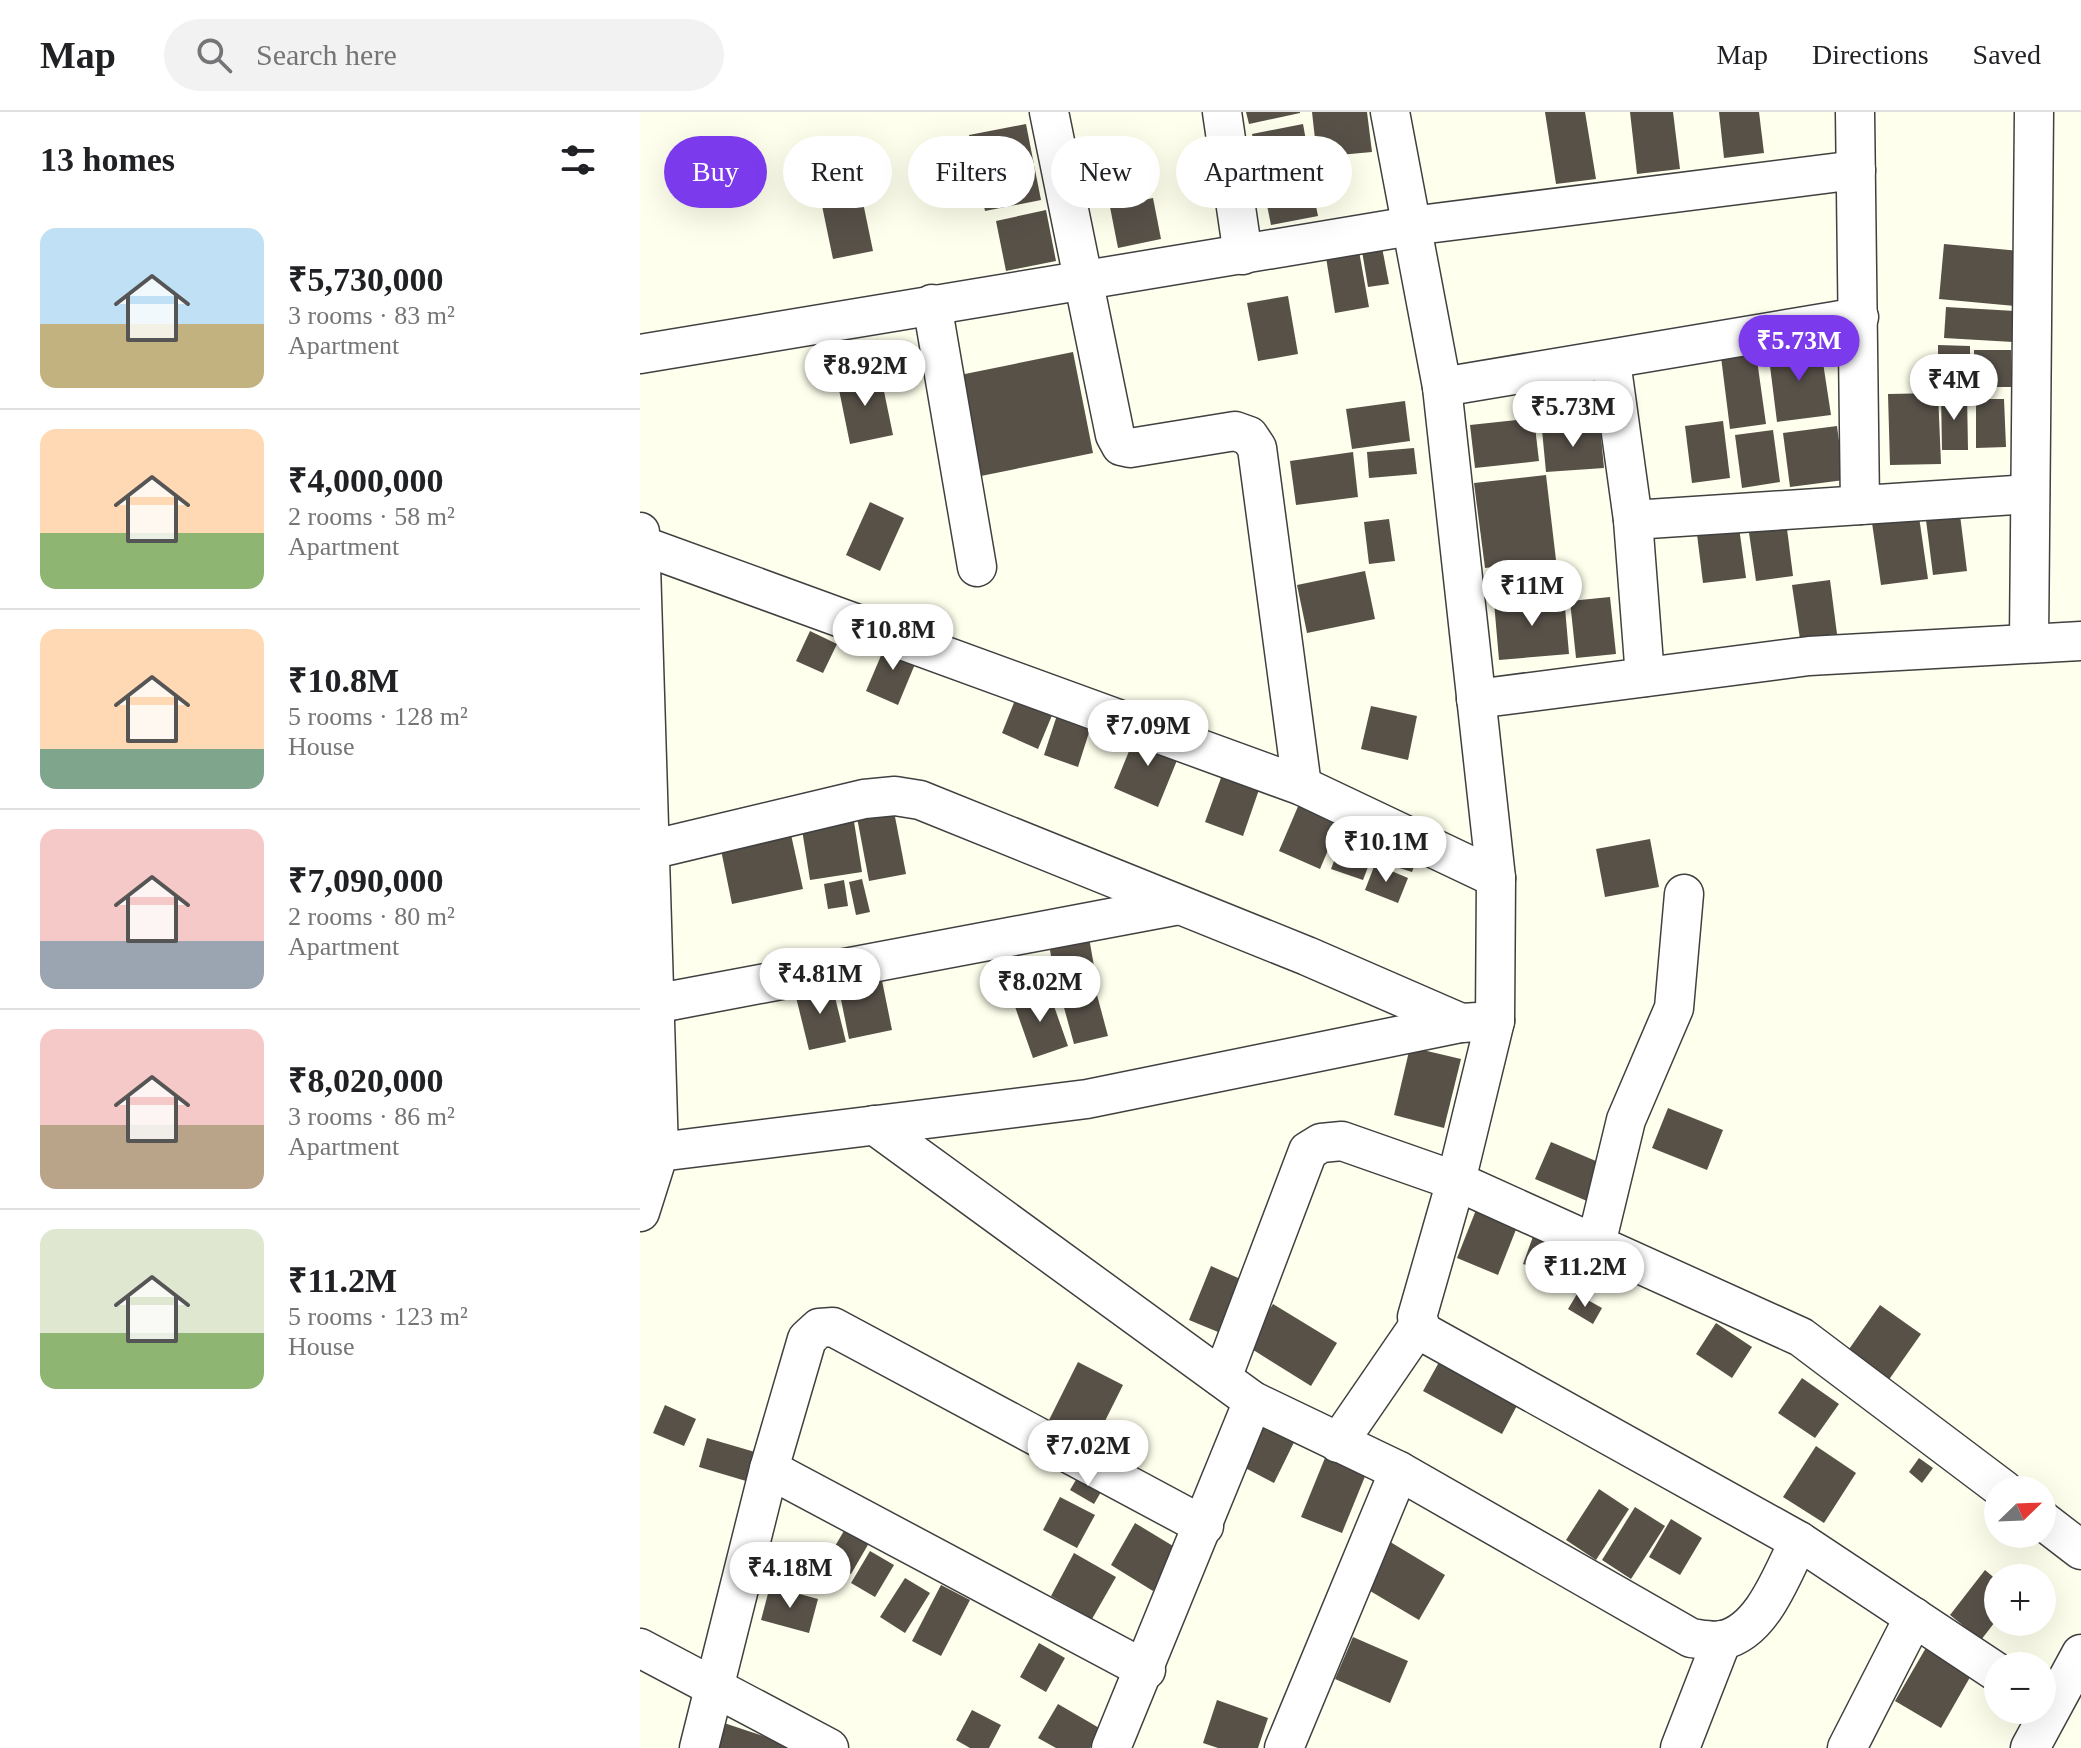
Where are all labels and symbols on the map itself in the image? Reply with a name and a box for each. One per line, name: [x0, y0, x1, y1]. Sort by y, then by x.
pin: ₹5.73M: [1734, 315, 1864, 383]
pin: ₹8.92M: [800, 340, 930, 408]
pin: ₹4M: [1915, 354, 1993, 422]
pin: ₹5.73M: [1508, 381, 1638, 449]
pin: ₹11M: [1485, 560, 1579, 628]
pin: ₹10.8M: [828, 604, 958, 672]
pin: ₹7.09M: [1083, 700, 1213, 768]
pin: ₹10.1M: [1321, 816, 1451, 884]
pin: ₹4.81M: [755, 948, 885, 1016]
pin: ₹8.02M: [975, 956, 1105, 1024]
pin: ₹11.2M: [1520, 1241, 1650, 1309]
pin: ₹7.02M: [1023, 1420, 1153, 1488]
north arrow: [1984, 1476, 2056, 1548]
pin: ₹4.18M: [725, 1542, 855, 1610]

